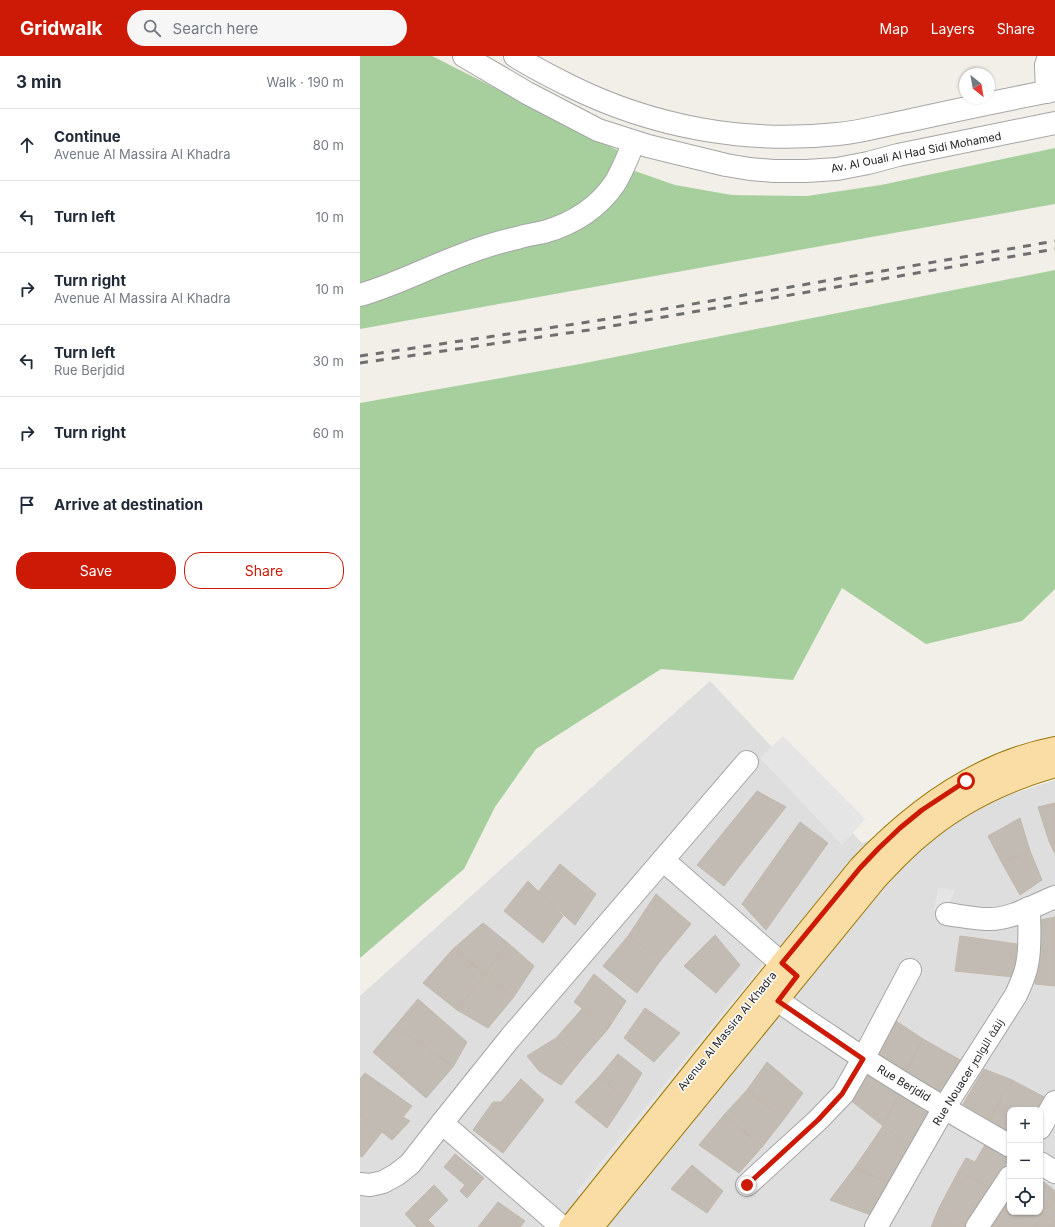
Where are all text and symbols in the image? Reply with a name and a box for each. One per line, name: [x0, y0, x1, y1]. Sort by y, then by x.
search box: [127, 10, 407, 46]
text: Gridwalk: [20, 17, 103, 40]
icon: search: [141, 17, 163, 39]
text: Search here: [173, 19, 258, 38]
text: Map: [880, 20, 909, 37]
text: Layers: [931, 20, 975, 37]
text: Share: [997, 20, 1035, 37]
north arrow: [959, 68, 995, 104]
text: 3 min: [16, 72, 62, 92]
text: Walk · 190 m: [267, 74, 344, 90]
text: Continue: [54, 127, 121, 146]
street label: Av. Al Ouali Al Had Sidi Mohamed: [830, 129, 1002, 175]
icon: ahead: [16, 134, 38, 156]
text: 80 m: [313, 137, 344, 153]
text: Avenue Al Massira Al Khadra: [54, 146, 231, 162]
icon: left: [16, 206, 38, 228]
text: Turn left: [54, 207, 115, 226]
text: 10 m: [315, 209, 344, 225]
text: Turn right: [54, 271, 126, 290]
icon: right: [16, 278, 38, 300]
text: 10 m: [315, 281, 344, 297]
text: Avenue Al Massira Al Khadra: [54, 290, 231, 306]
text: Turn left: [54, 343, 115, 362]
icon: left: [16, 350, 38, 372]
text: 30 m: [313, 353, 344, 369]
text: Rue Berjdid: [54, 362, 125, 378]
icon: right: [16, 422, 38, 444]
text: Turn right: [54, 423, 126, 442]
text: 60 m: [313, 425, 344, 441]
icon: arrive: [16, 494, 38, 516]
text: Arrive at destination: [54, 495, 203, 514]
button: Save: [16, 552, 176, 589]
button: Share: [184, 552, 344, 589]
route start: [957, 772, 975, 790]
street label: Avenue Al Massira Al Khadra: [675, 969, 779, 1093]
street label: Rue Nouacer زنقة النواصر: [929, 1016, 1007, 1128]
street label: Rue Berjdid: [875, 1062, 933, 1104]
map controls: [1007, 1107, 1043, 1215]
button: +: [1007, 1107, 1043, 1143]
button: −: [1007, 1143, 1043, 1179]
route end: [738, 1176, 756, 1194]
button: locate: [1007, 1179, 1043, 1215]

